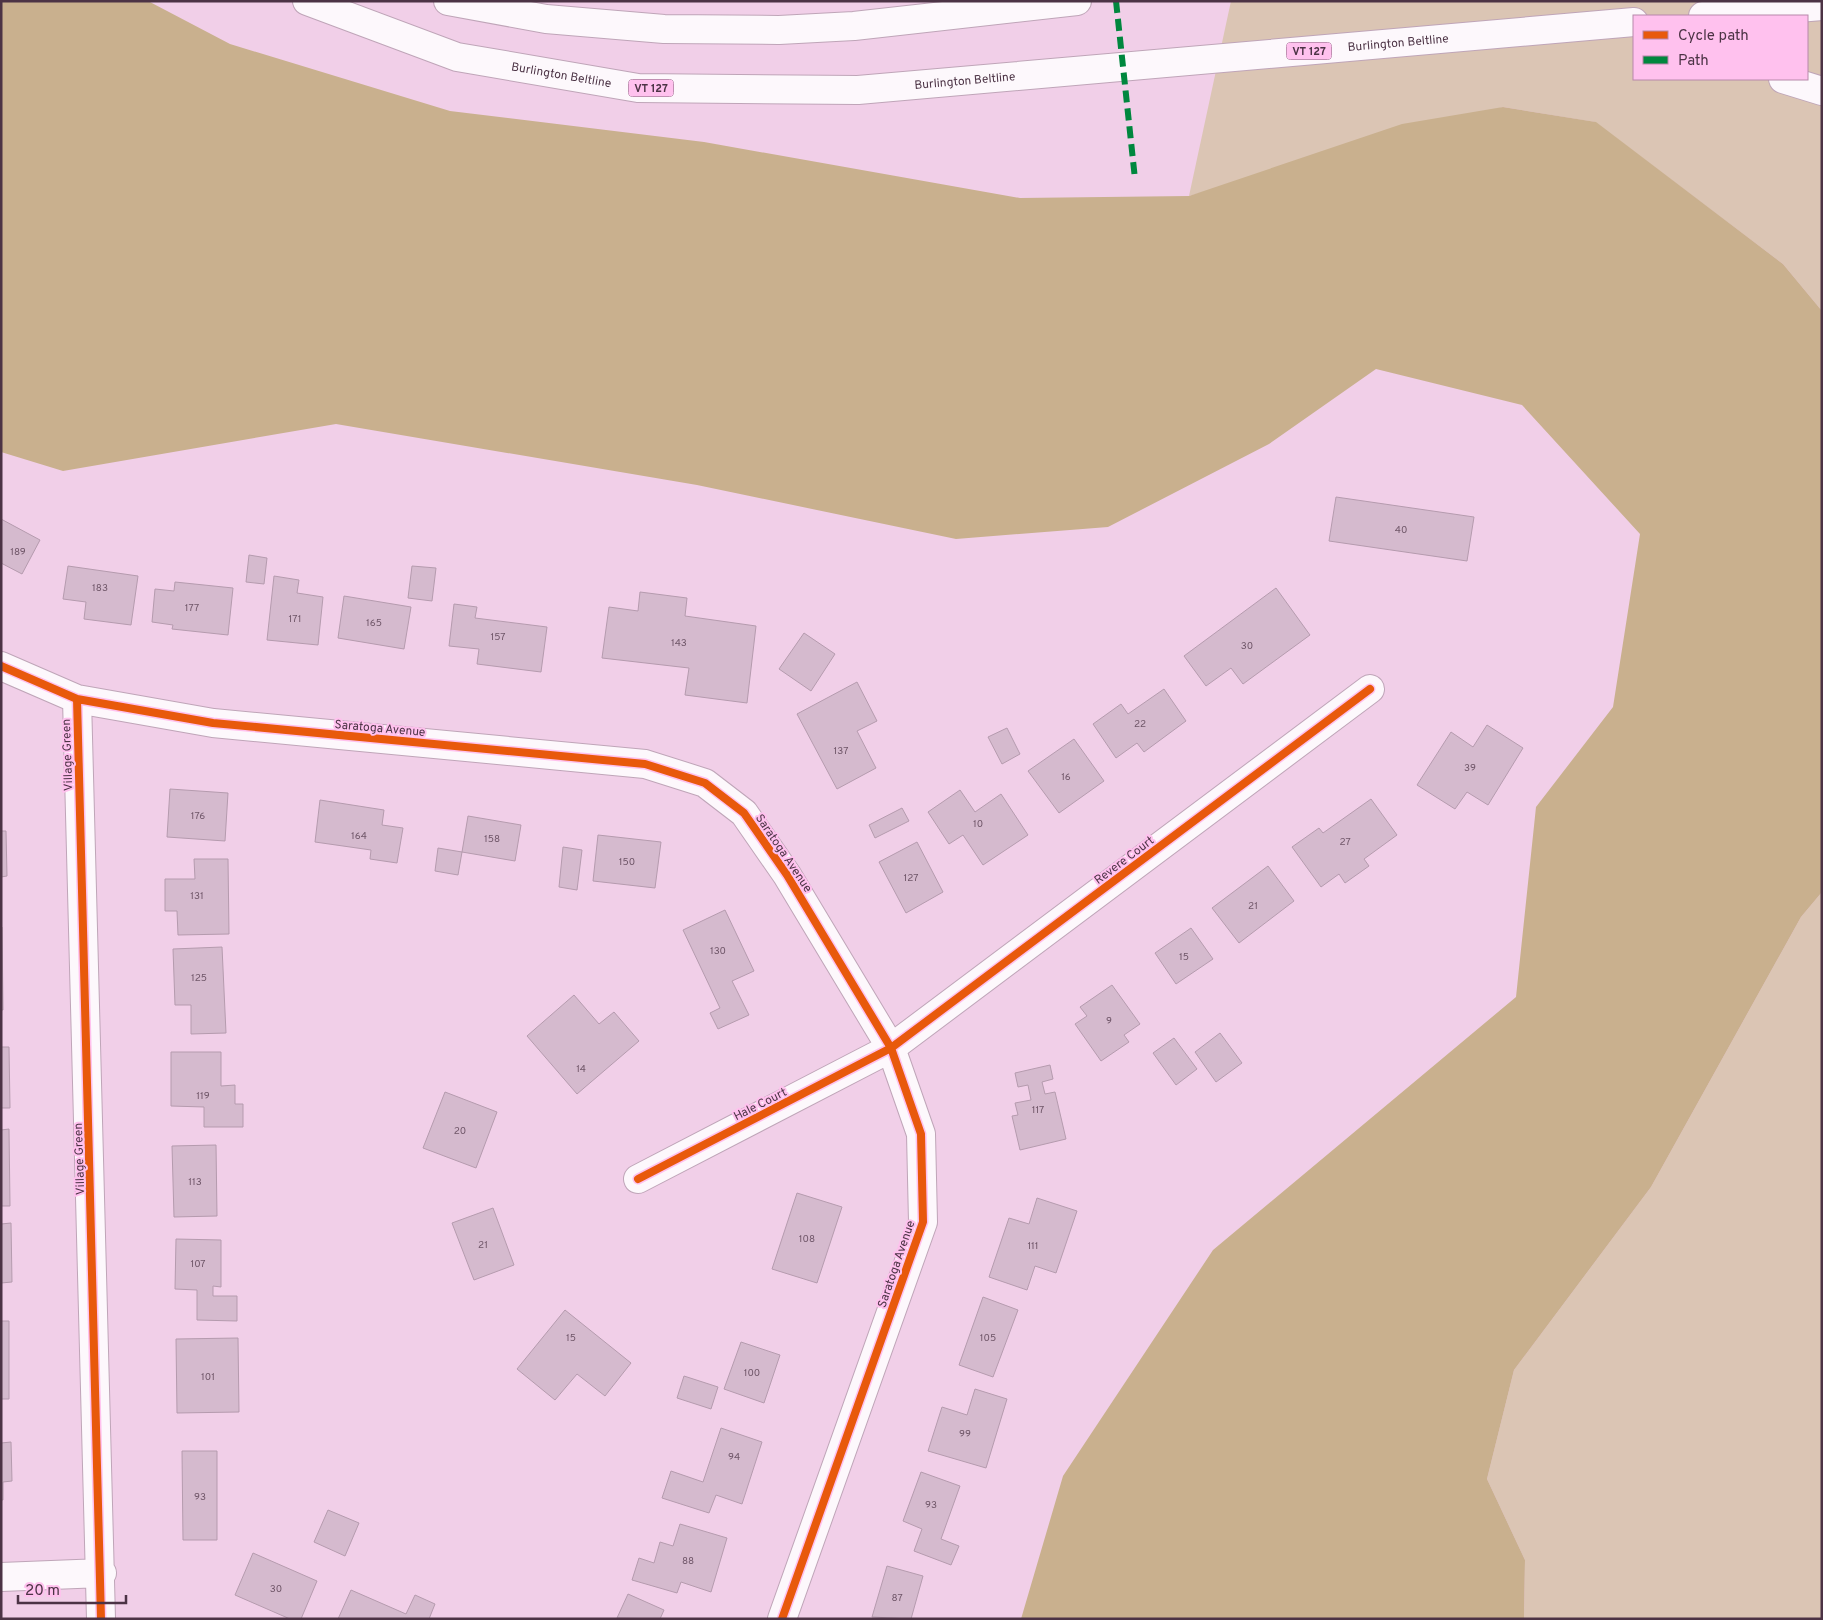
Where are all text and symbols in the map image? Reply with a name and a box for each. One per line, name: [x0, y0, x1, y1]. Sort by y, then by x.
legend: [1633, 15, 1808, 80]
text: Cycle path: [1678, 27, 1749, 46]
street label: Burlington Beltline: [1347, 31, 1449, 56]
road number: VT 127: [1286, 42, 1332, 59]
text: Path: [1678, 52, 1709, 71]
street label: Burlington Beltline: [510, 59, 613, 92]
street label: Burlington Beltline: [914, 69, 1016, 94]
road number: VT 127: [628, 80, 674, 96]
house number: 40: [1395, 524, 1407, 537]
house number: 189: [10, 546, 26, 559]
house number: 183: [92, 582, 108, 595]
house number: 177: [185, 602, 199, 615]
house number: 171: [289, 613, 301, 626]
house number: 165: [366, 617, 382, 630]
house number: 157: [490, 631, 506, 644]
house number: 143: [671, 637, 687, 650]
house number: 30: [1241, 640, 1253, 653]
street label: Saratoga Avenue: [334, 717, 426, 741]
house number: 22: [1134, 718, 1146, 731]
street label: Village Green: [59, 719, 77, 791]
house number: 137: [834, 745, 848, 758]
house number: 39: [1464, 762, 1476, 775]
house number: 16: [1061, 771, 1071, 784]
house number: 176: [191, 810, 205, 823]
street label: Saratoga Avenue: [751, 811, 815, 896]
house number: 10: [973, 818, 983, 831]
house number: 164: [351, 830, 367, 843]
house number: 158: [484, 833, 500, 846]
street label: Revere Court: [1091, 833, 1158, 889]
house number: 27: [1339, 836, 1351, 849]
house number: 150: [619, 856, 635, 869]
house number: 127: [904, 872, 918, 885]
house number: 131: [190, 890, 204, 903]
house number: 21: [1248, 900, 1258, 913]
house number: 130: [710, 945, 726, 958]
house number: 15: [1179, 951, 1189, 964]
house number: 125: [191, 972, 207, 985]
house number: 9: [1106, 1015, 1112, 1028]
house number: 14: [576, 1063, 586, 1076]
street label: Hale Court: [731, 1085, 790, 1125]
house number: 119: [196, 1090, 210, 1103]
house number: 117: [1032, 1104, 1044, 1117]
street label: Village Green: [71, 1123, 89, 1195]
house number: 20: [454, 1125, 466, 1138]
house number: 113: [188, 1176, 202, 1189]
street label: Saratoga Avenue: [875, 1219, 919, 1310]
house number: 108: [799, 1233, 815, 1246]
house number: 21: [478, 1239, 488, 1252]
house number: 111: [1027, 1240, 1039, 1253]
house number: 107: [190, 1258, 206, 1271]
house number: 15: [566, 1332, 576, 1345]
house number: 105: [980, 1332, 996, 1345]
house number: 100: [744, 1367, 760, 1380]
house number: 101: [201, 1371, 215, 1384]
house number: 99: [959, 1428, 971, 1441]
house number: 94: [728, 1451, 740, 1464]
house number: 93: [194, 1491, 206, 1504]
house number: 93: [925, 1499, 937, 1512]
house number: 88: [682, 1555, 694, 1568]
scale bar: [18, 1572, 125, 1604]
text: 20 m: [25, 1582, 60, 1601]
house number: 30: [270, 1583, 282, 1596]
house number: 87: [891, 1592, 903, 1605]

